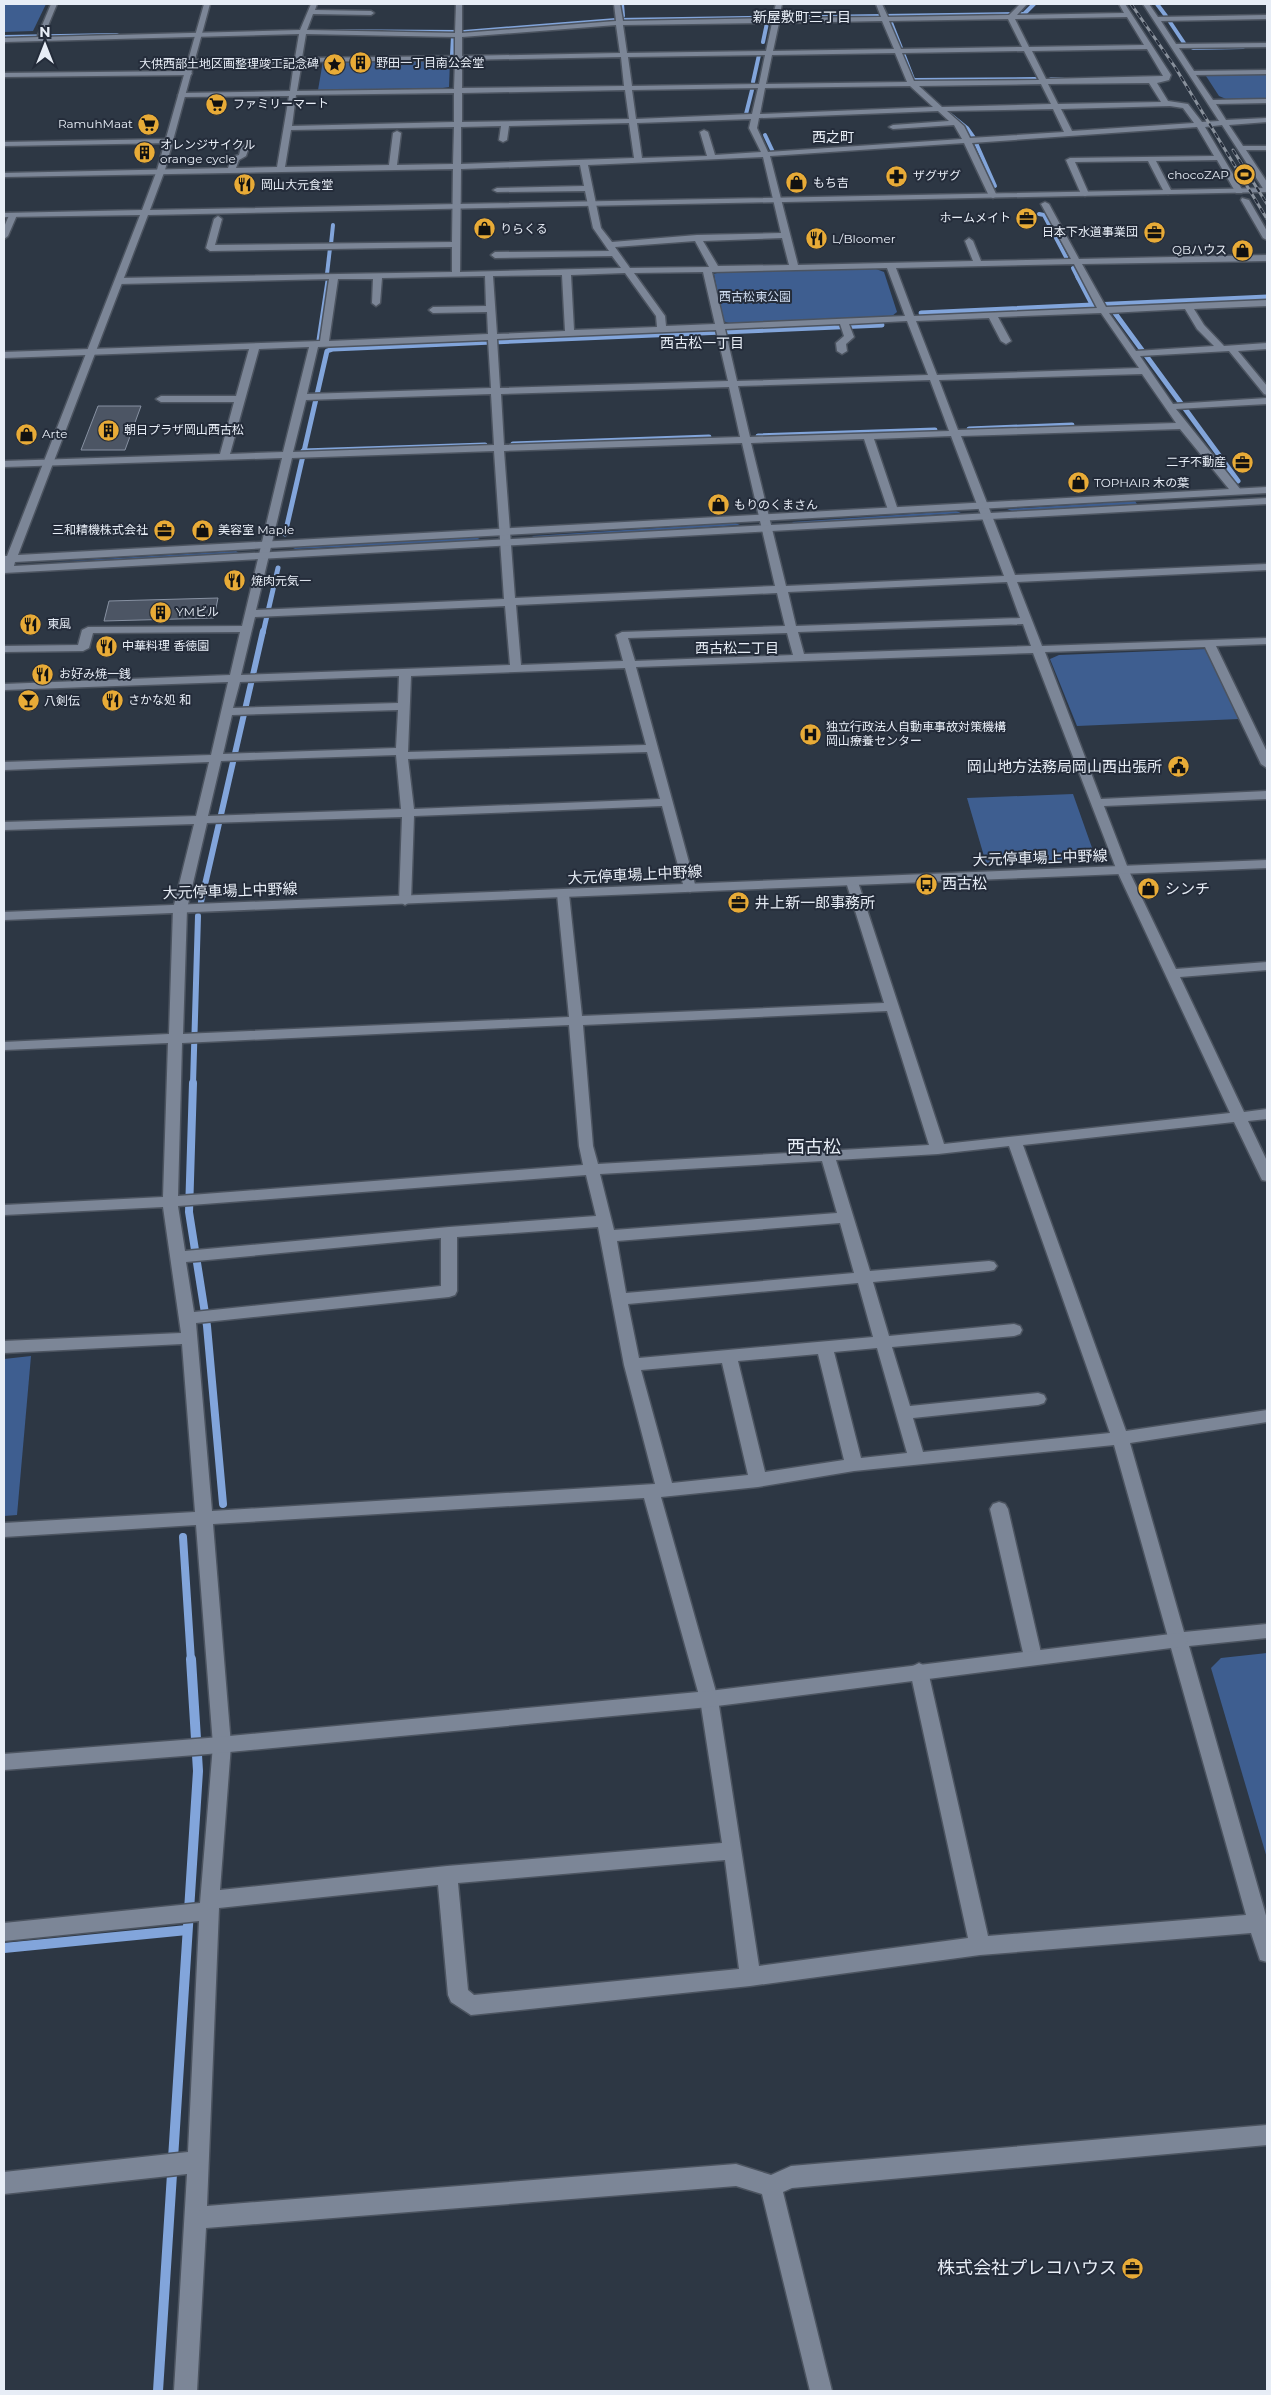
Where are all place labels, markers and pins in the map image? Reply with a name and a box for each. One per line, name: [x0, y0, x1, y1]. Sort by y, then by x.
building icon: 野田一丁目南公会堂: [348, 51, 372, 75]
place icon: 大供西部土地区画整理竣工記念碑: [323, 52, 347, 76]
place label: 野田一丁目南公会堂: [376, 55, 484, 70]
place label: 大供西部土地区画整理竣工記念碑: [139, 56, 319, 71]
supermarket icon: ファミリーマート: [205, 92, 229, 116]
place label: ファミリーマート: [233, 96, 329, 111]
supermarket icon: RamuhMaat: [137, 112, 161, 136]
place label: RamuhMaat: [58, 116, 133, 131]
place label: オレンジサイクル orange cycle: [160, 137, 255, 166]
building icon: オレンジサイクル orange cycle: [132, 140, 156, 164]
sports icon: chocoZAP: [1233, 163, 1257, 187]
pharmacy icon: ザグザグ: [885, 164, 909, 188]
place label: chocoZAP: [1167, 167, 1229, 182]
place label: ザグザグ: [913, 168, 961, 183]
shop icon: もち吉: [785, 171, 809, 195]
restaurant icon: 岡山大元食堂: [233, 173, 257, 197]
place label: もち吉: [813, 175, 849, 190]
place label: 岡山大元食堂: [261, 177, 333, 192]
office icon: ホームメイト: [1015, 206, 1039, 230]
place label: ホームメイト: [939, 210, 1011, 225]
shop icon: りらくる: [472, 217, 496, 241]
office icon: 日本下水道事業団: [1142, 220, 1166, 244]
place label: りらくる: [500, 221, 548, 236]
place label: 日本下水道事業団: [1042, 224, 1138, 239]
restaurant icon: L/Bloomer: [804, 227, 828, 251]
place label: L/Bloomer: [832, 231, 896, 246]
shop icon: QBハウス: [1231, 238, 1255, 262]
place label: QBハウス: [1172, 242, 1227, 257]
building icon: 朝日プラザ岡山西古松: [96, 418, 120, 442]
shop icon: Arte: [14, 422, 38, 446]
place label: 朝日プラザ岡山西古松: [124, 422, 244, 437]
place label: Arte: [42, 426, 68, 441]
office icon: 二子不動産: [1230, 450, 1254, 474]
place label: 二子不動産: [1166, 454, 1226, 469]
shop icon: TOPHAIR 木の葉: [1066, 471, 1090, 495]
place label: TOPHAIR 木の葉: [1094, 475, 1189, 490]
shop icon: もりのくまさん: [706, 493, 730, 517]
place label: もりのくまさん: [734, 497, 818, 512]
office icon: 三和精機株式会社: [152, 518, 176, 542]
shop icon: 美容室 Maple: [190, 518, 214, 542]
place label: 三和精機株式会社: [52, 522, 148, 537]
place label: 美容室 Maple: [218, 522, 294, 537]
restaurant icon: 焼肉元気一: [223, 569, 247, 593]
place label: 焼肉元気一: [251, 573, 311, 588]
building icon: YMビル: [148, 600, 172, 624]
place label: YMビル: [176, 604, 219, 619]
restaurant icon: 東風: [19, 612, 43, 636]
place label: 東風: [47, 616, 71, 631]
restaurant icon: 中華料理 香徳園: [94, 634, 118, 658]
place label: 中華料理 香徳園: [122, 638, 209, 653]
restaurant icon: お好み焼一銭: [31, 662, 55, 686]
place label: お好み焼一銭: [59, 666, 131, 681]
restaurant icon: さかな処 和: [100, 688, 124, 712]
bar icon: 八剣伝: [16, 689, 40, 713]
place label: さかな処 和: [128, 692, 191, 707]
place label: 八剣伝: [44, 693, 80, 708]
place label: 独立行政法人自動車事故対策機構 岡山療養センター: [826, 719, 1006, 748]
hospital icon: 独立行政法人自動車事故対策機構 岡山療養センター: [798, 722, 822, 746]
public building icon: 岡山地方法務局岡山西出張所: [1166, 755, 1190, 779]
place label: 岡山地方法務局岡山西出張所: [967, 757, 1162, 776]
bus stop icon: 西古松: [914, 872, 938, 896]
place label: 西古松: [942, 874, 987, 893]
shop icon: シンチ: [1137, 877, 1161, 901]
place label: シンチ: [1165, 879, 1210, 898]
office icon: 井上新一郎事務所: [727, 891, 751, 915]
place label: 井上新一郎事務所: [755, 893, 875, 912]
office icon: 株式会社プレコハウス: [1121, 2256, 1145, 2280]
place label: 株式会社プレコハウス: [937, 2257, 1117, 2279]

